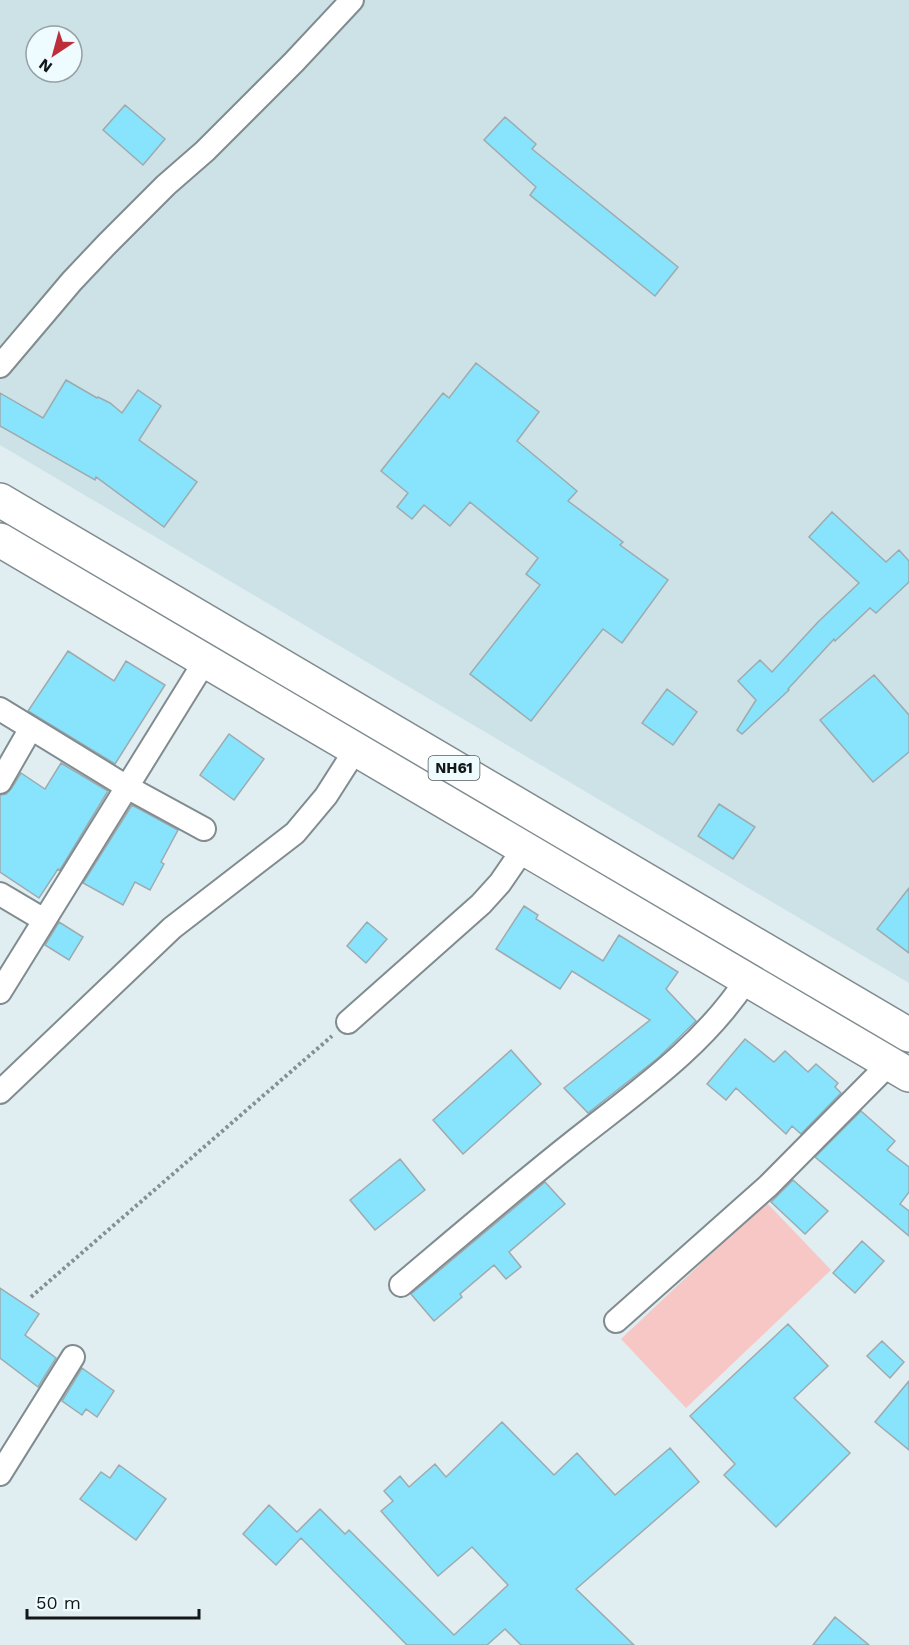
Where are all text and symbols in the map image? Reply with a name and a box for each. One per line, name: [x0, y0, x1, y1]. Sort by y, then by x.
north arrow: [24, 24, 84, 84]
text: N: [35, 55, 56, 77]
road number: NH61: [428, 756, 480, 780]
scale bar: [27, 1582, 200, 1620]
text: 50 m: [36, 1592, 81, 1613]

